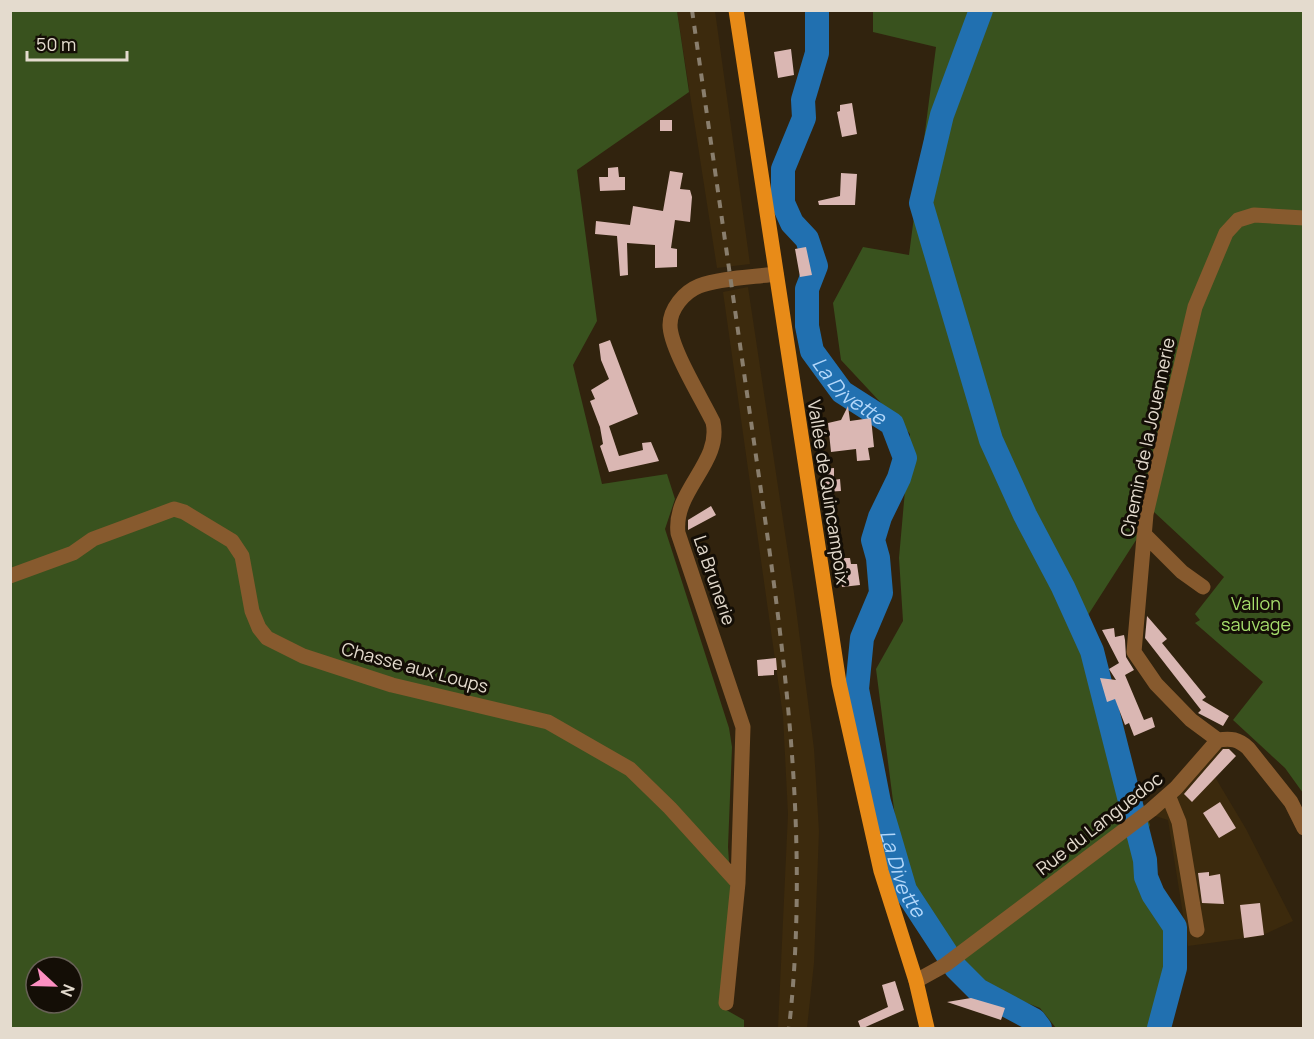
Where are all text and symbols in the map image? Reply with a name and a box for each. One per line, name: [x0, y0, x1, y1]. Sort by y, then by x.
scale bar: [27, 24, 128, 62]
text: 50 m: [36, 32, 76, 56]
street label: Chemin de la Jouennerie: [1114, 335, 1180, 539]
water label: La Divette: [807, 351, 893, 431]
street label: Vallée de Quincampoix: [803, 398, 856, 587]
street label: La Brunerie: [688, 532, 742, 628]
park label: Vallon sauvage: [1221, 591, 1291, 636]
street label: Chasse aux Loups: [339, 636, 491, 698]
street label: Rue du Languedoc: [1031, 766, 1167, 880]
water label: La Divette: [875, 827, 933, 923]
north arrow: [24, 955, 84, 1015]
text: N: [56, 981, 80, 1000]

